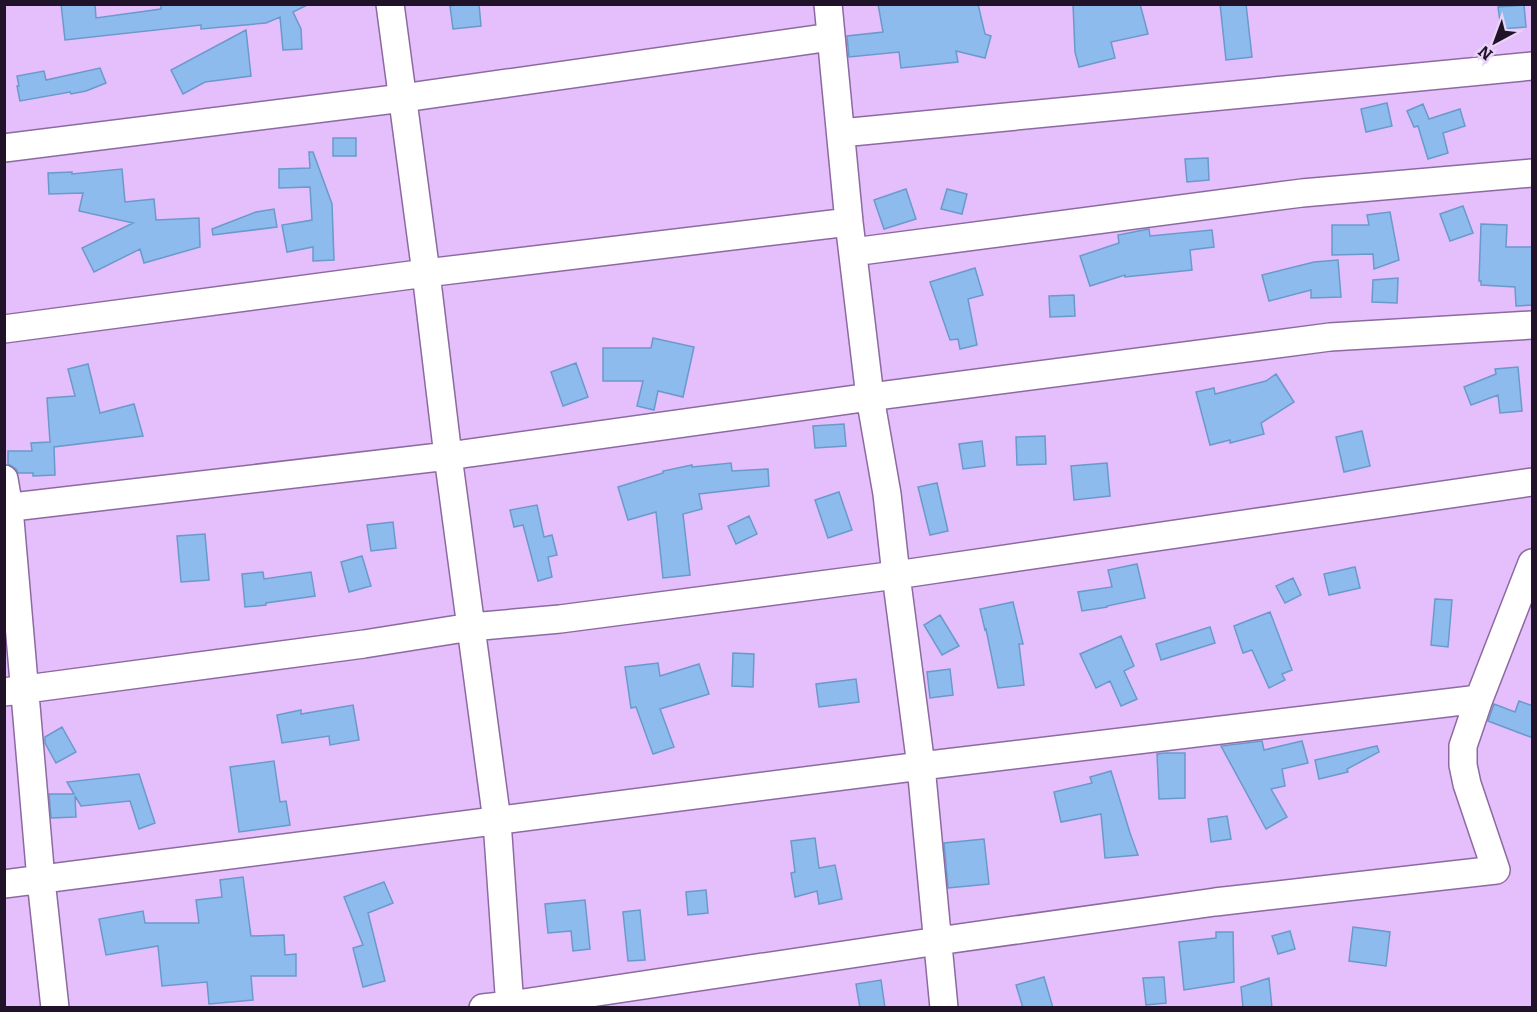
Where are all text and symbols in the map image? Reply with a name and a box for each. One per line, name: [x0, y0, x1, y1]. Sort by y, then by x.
north arrow: [1465, 12, 1525, 72]
text: N: [1475, 42, 1496, 64]

